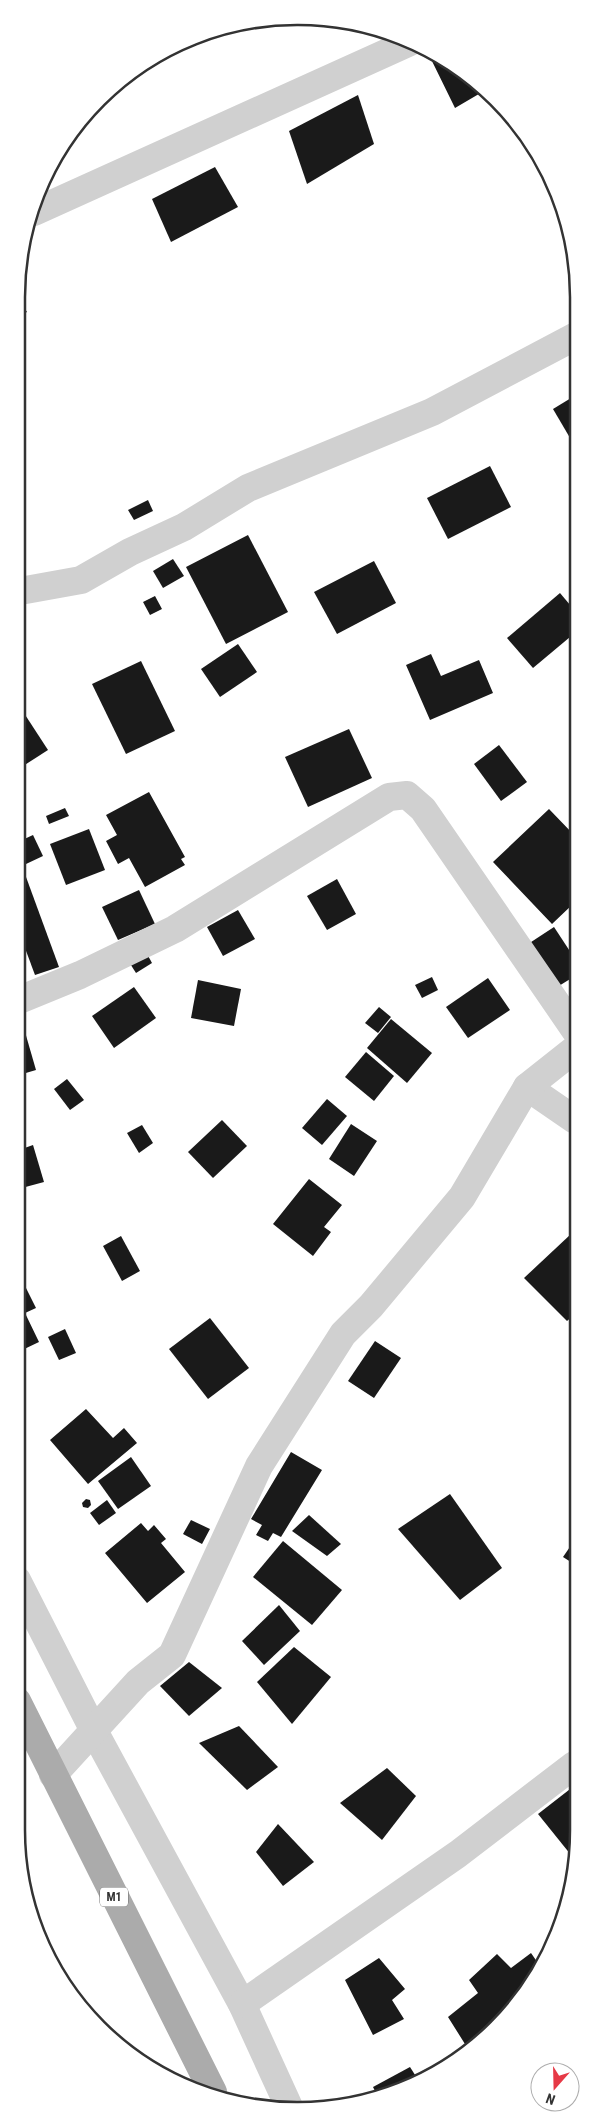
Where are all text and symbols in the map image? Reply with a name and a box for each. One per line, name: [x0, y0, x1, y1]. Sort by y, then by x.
road number: M1: [100, 1888, 128, 1906]
north arrow: [530, 2062, 580, 2112]
text: N: [544, 2090, 557, 2108]

